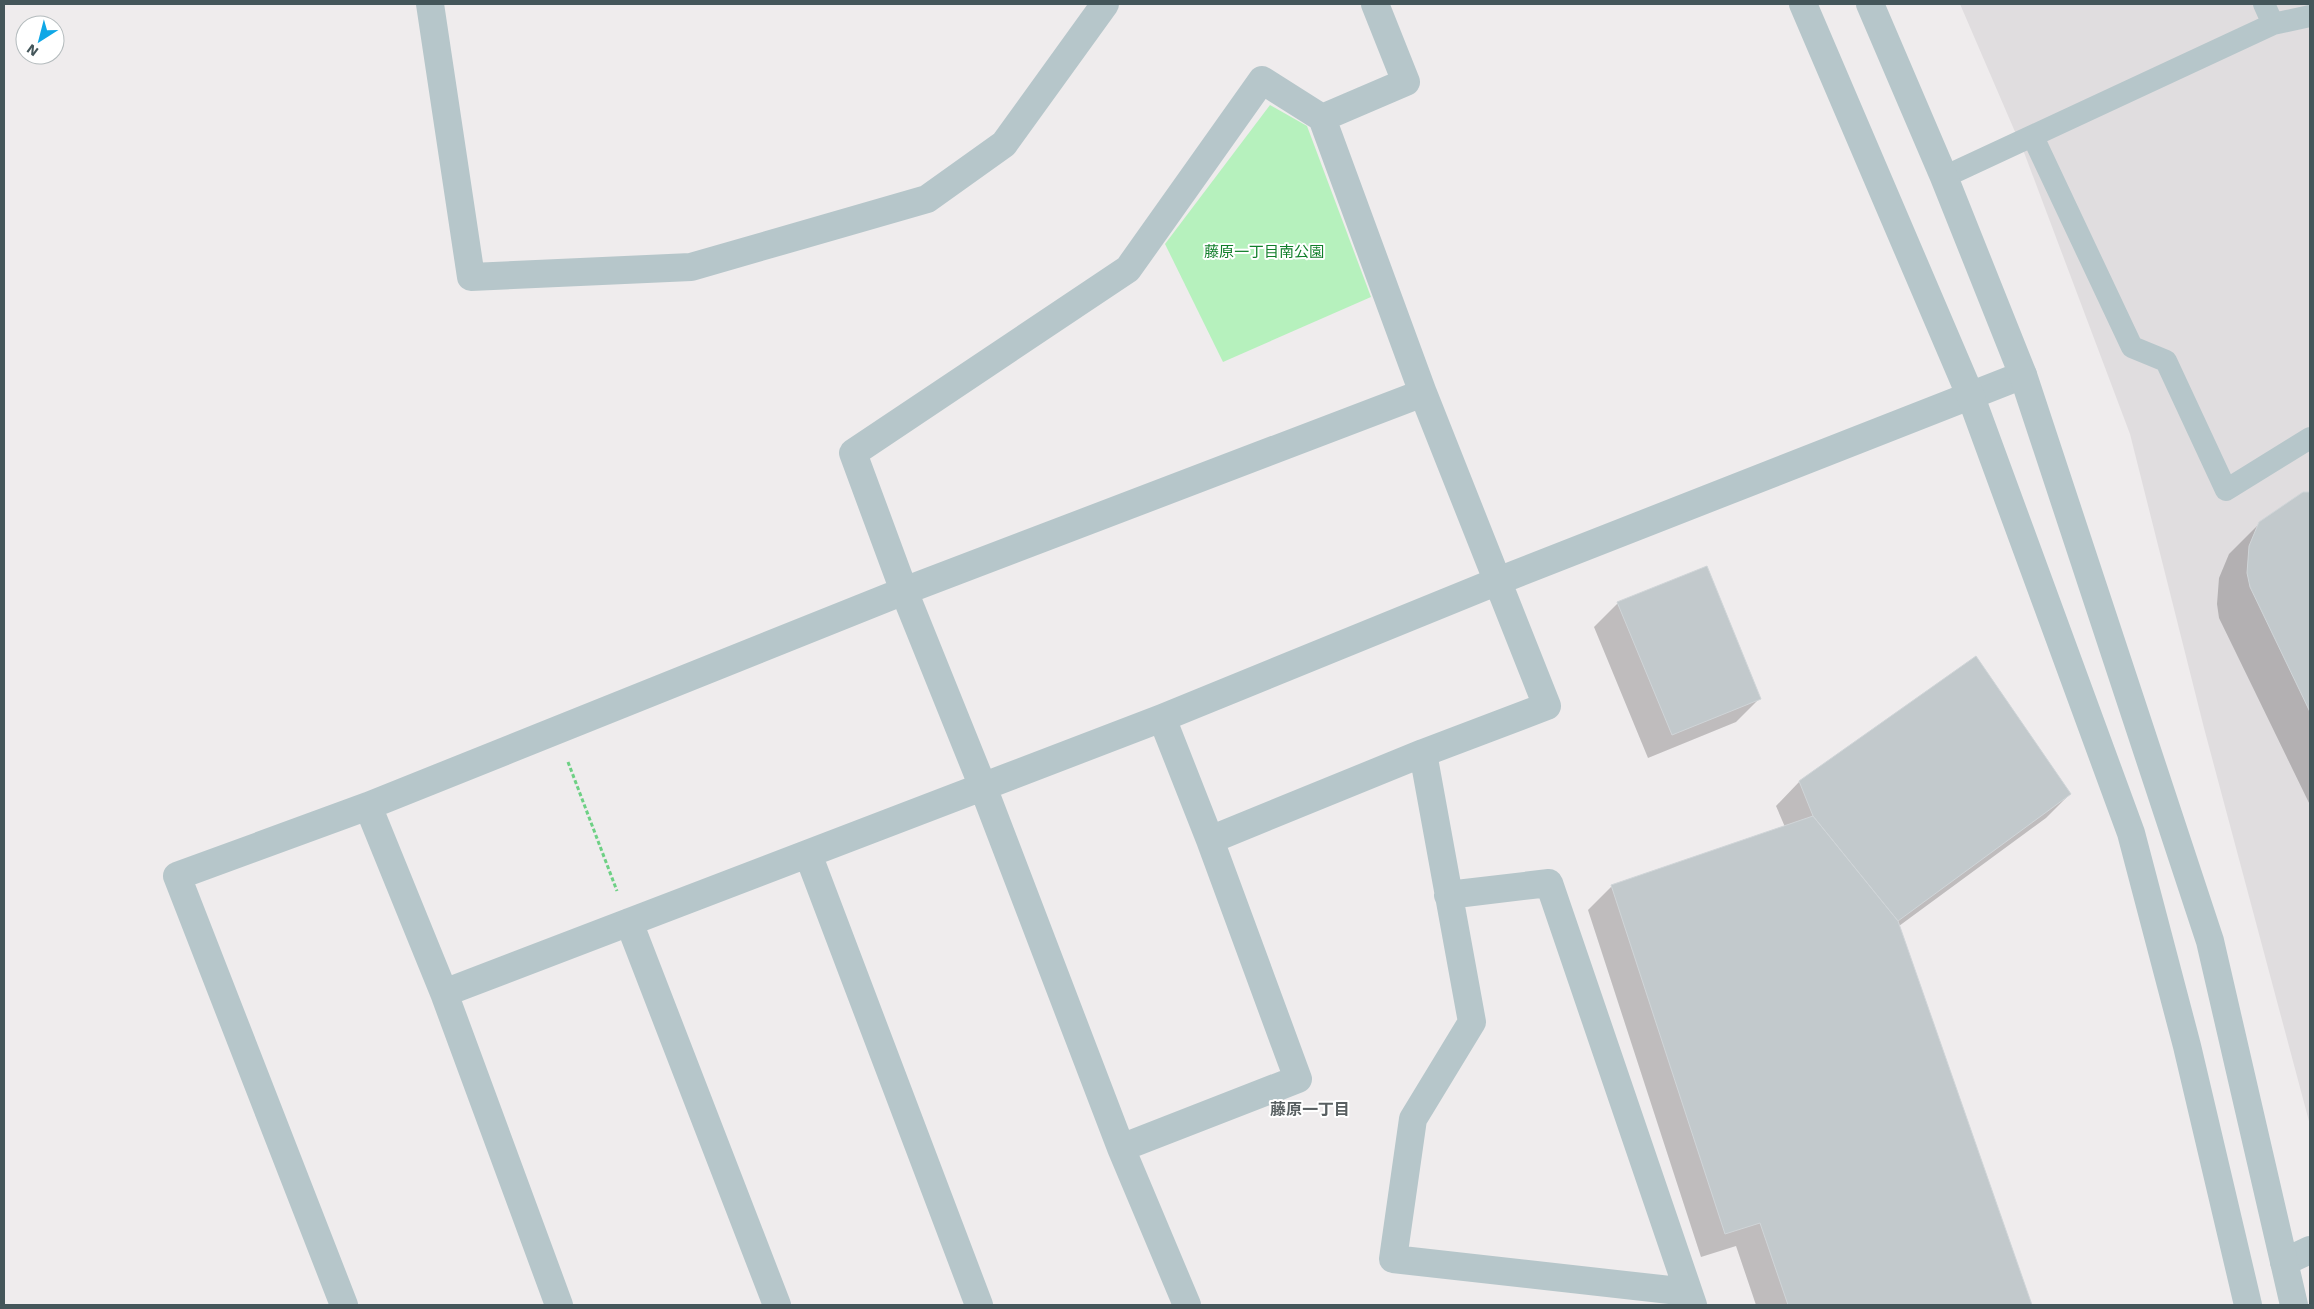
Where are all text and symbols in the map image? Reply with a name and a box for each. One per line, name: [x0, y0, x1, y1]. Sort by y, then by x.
north arrow: [15, 15, 65, 65]
text: N: [23, 41, 41, 60]
park label: 藤原一丁目南公園: [1204, 243, 1324, 261]
district label: 藤原一丁目: [1270, 1100, 1350, 1119]

